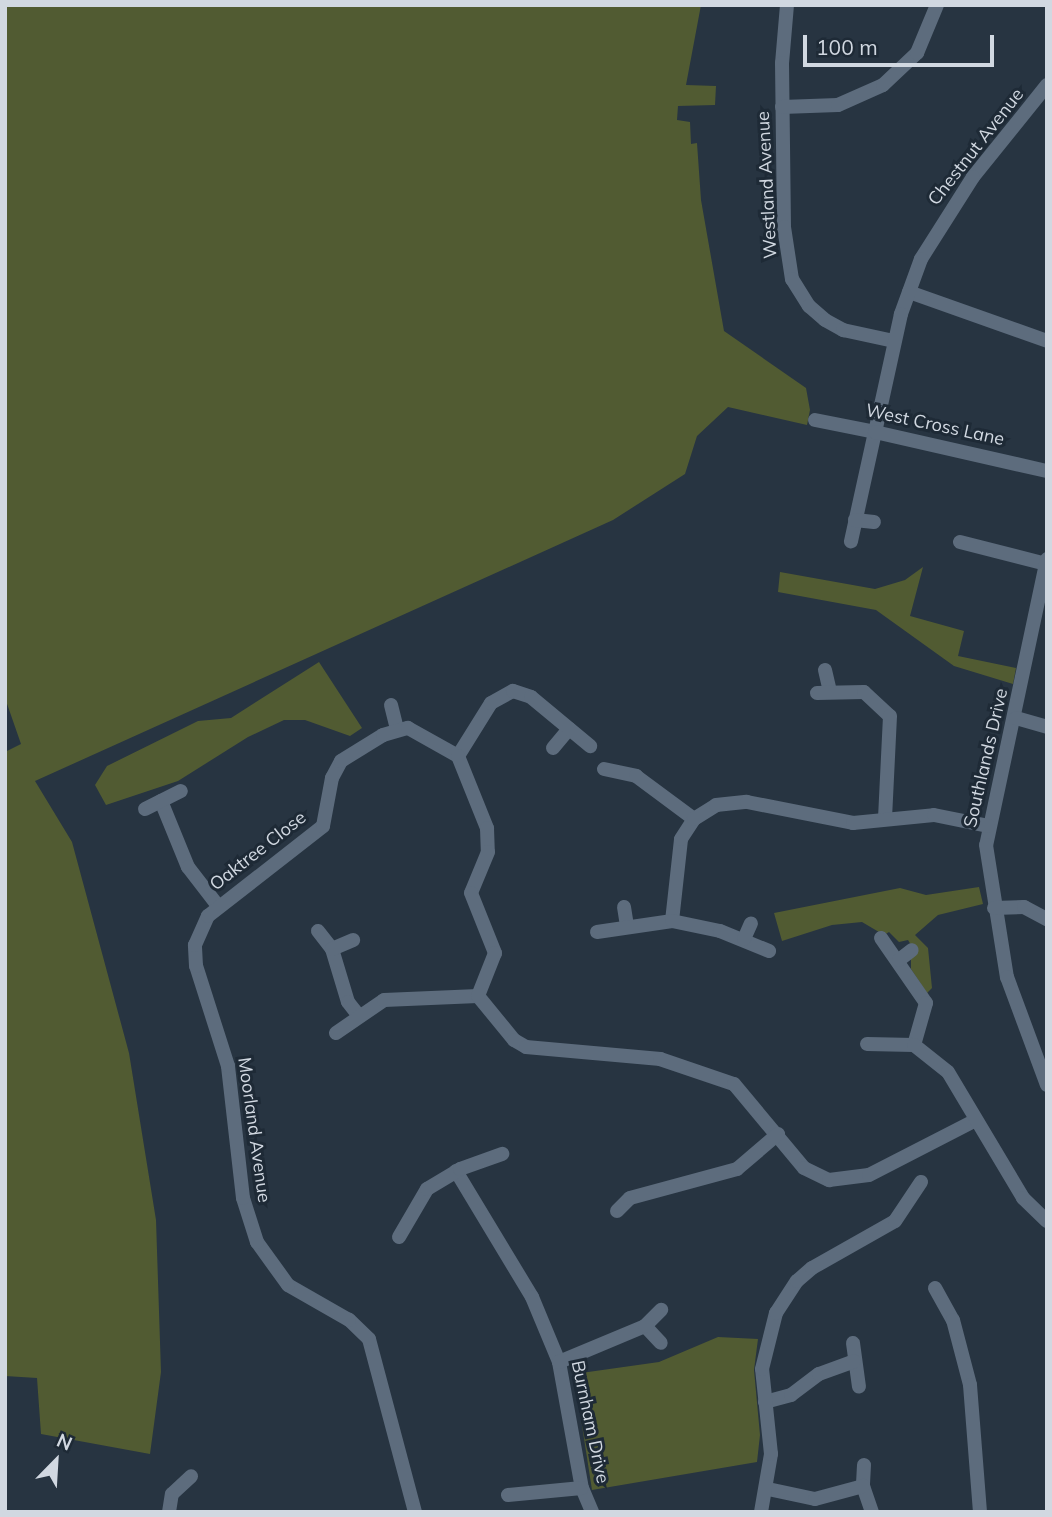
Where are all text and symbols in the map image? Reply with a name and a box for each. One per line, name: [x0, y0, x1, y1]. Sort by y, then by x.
scale bar: [807, 21, 998, 65]
text: 100 m: [816, 34, 878, 60]
street label: Chestnut Avenue: [924, 84, 1028, 210]
street label: Westland Avenue: [752, 111, 782, 259]
street label: West Cross Lane: [864, 400, 1006, 450]
street label: Southlands Drive: [959, 686, 1013, 830]
street label: Oaktree Close: [206, 807, 310, 895]
street label: Moorland Avenue: [233, 1056, 275, 1204]
street label: Burnham Drive: [566, 1359, 614, 1485]
north arrow: [21, 1426, 91, 1496]
text: N: [53, 1428, 76, 1456]

